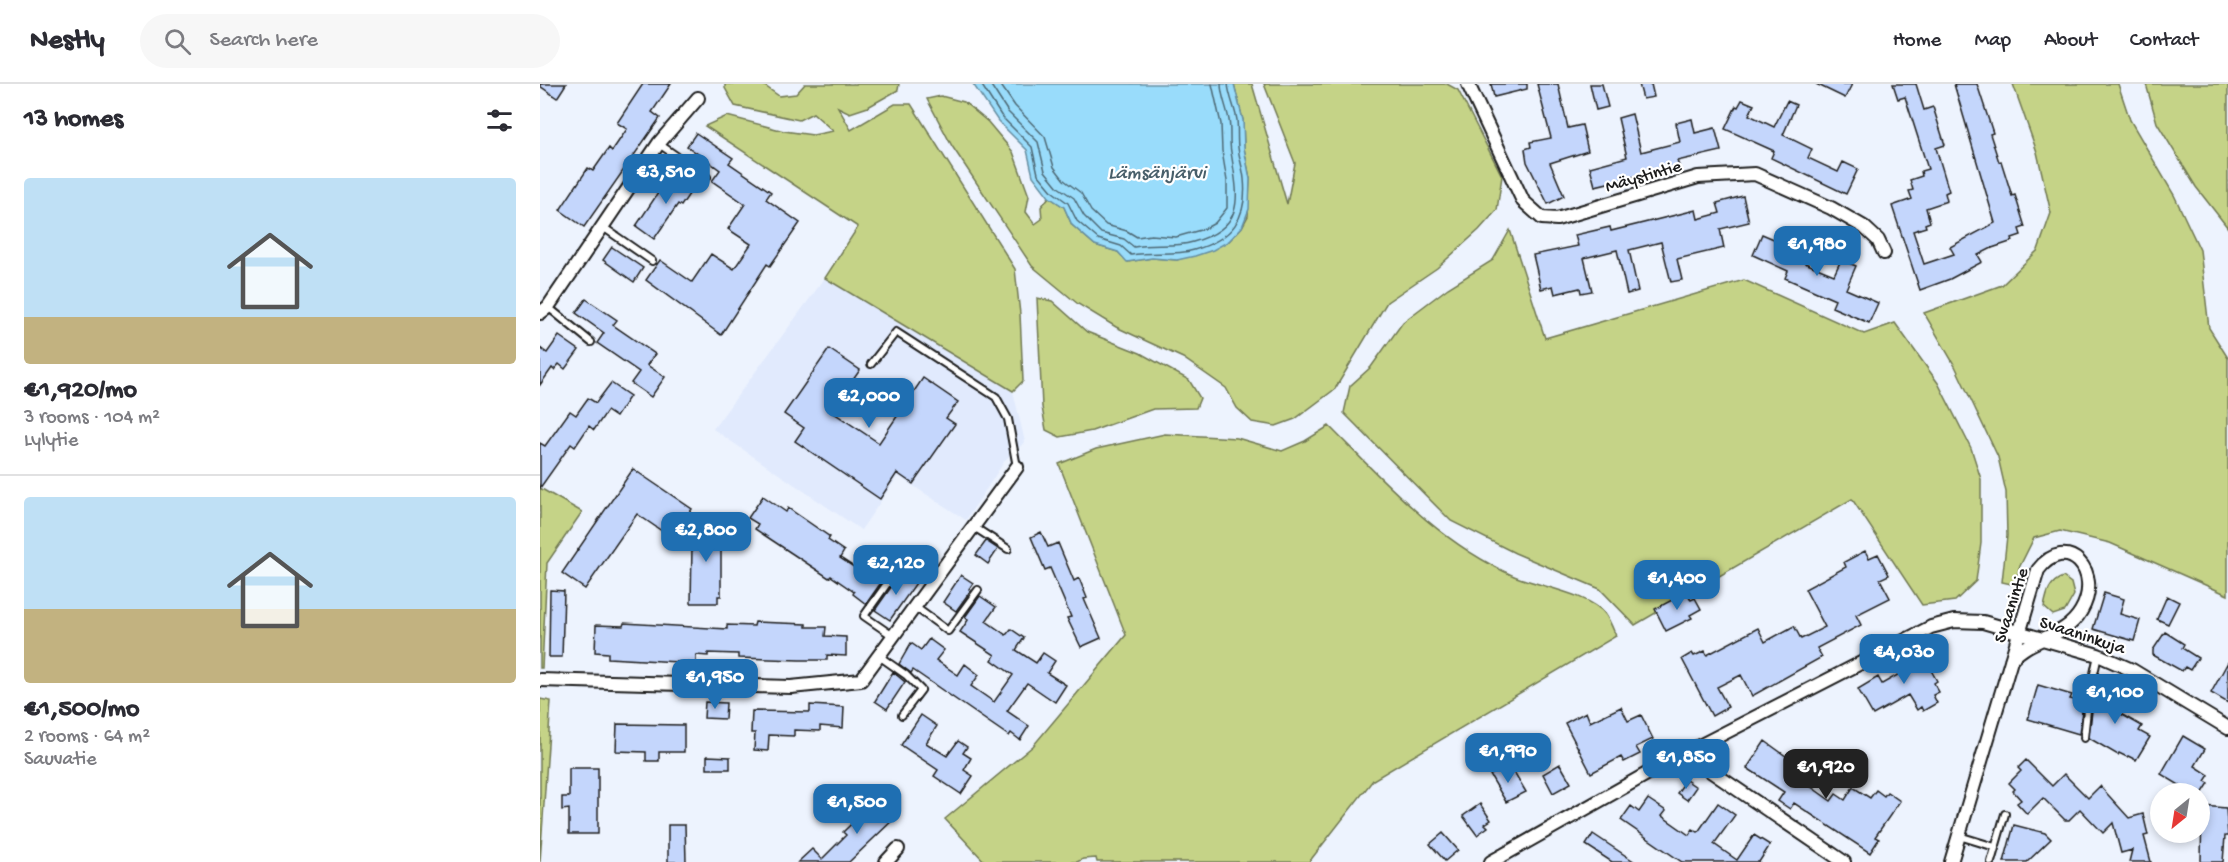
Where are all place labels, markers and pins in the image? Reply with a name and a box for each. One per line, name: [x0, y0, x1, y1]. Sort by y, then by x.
pin: €3,510: [617, 154, 715, 205]
pin: €1,980: [1768, 226, 1866, 277]
pin: €2,000: [820, 378, 918, 429]
pin: €2,800: [657, 512, 755, 563]
pin: €2,120: [847, 545, 945, 596]
pin: €1,400: [1628, 560, 1726, 611]
pin: €4,030: [1855, 634, 1953, 685]
pin: €1,950: [666, 659, 764, 710]
pin: €1,100: [2066, 674, 2164, 725]
pin: €1,990: [1459, 733, 1557, 784]
pin: €1,850: [1637, 739, 1735, 790]
pin: €1,920: [1777, 749, 1875, 800]
pin: €1,500: [808, 784, 906, 835]

